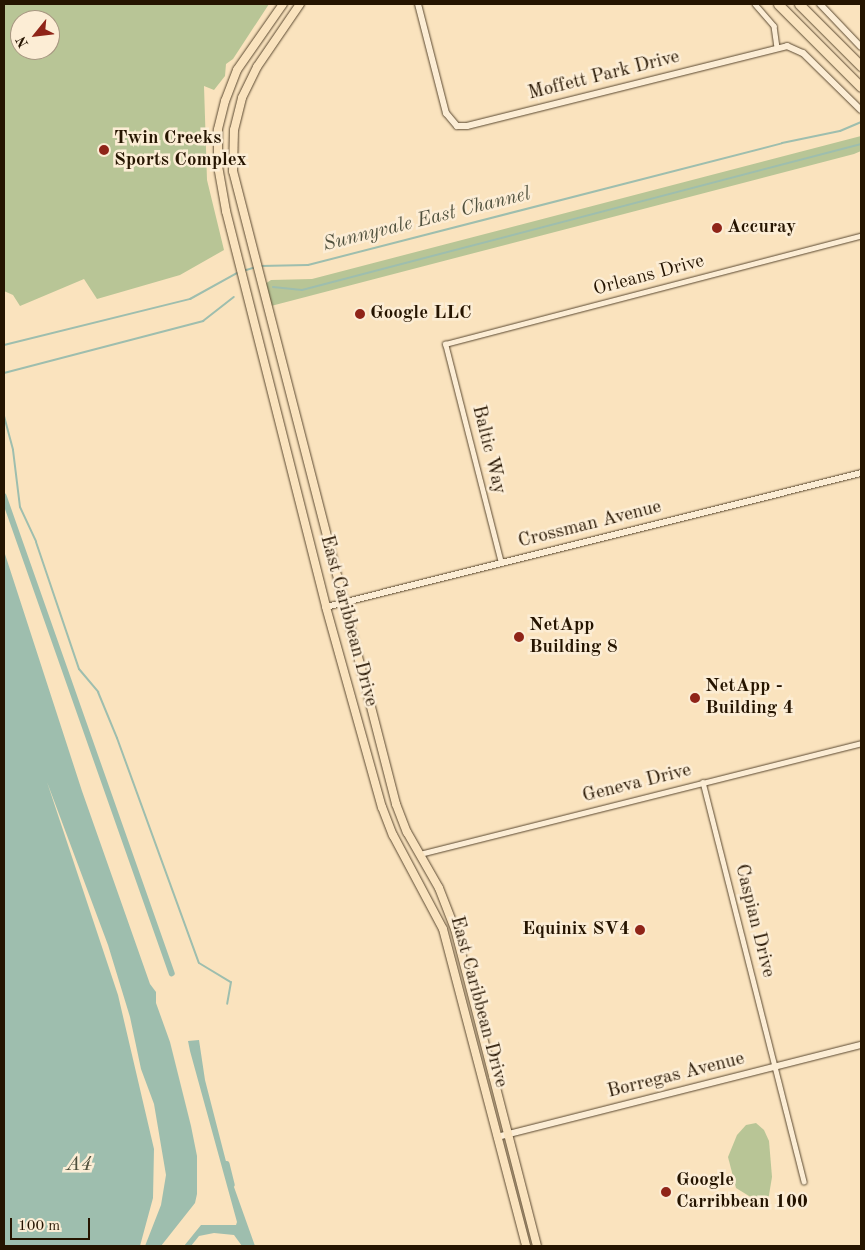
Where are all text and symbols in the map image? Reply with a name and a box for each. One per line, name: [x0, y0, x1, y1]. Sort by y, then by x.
north arrow: [10, 10, 60, 60]
text: N: [14, 34, 31, 50]
street label: Moffett Park Drive: [526, 46, 682, 106]
place label: Twin Creeks Sports Complex: [114, 128, 247, 172]
marker: Twin Creeks Sports Complex: [98, 144, 110, 156]
water label: Sunnyvale East Channel: [321, 183, 533, 257]
place label: Accuray: [727, 217, 796, 239]
marker: Accuray: [711, 222, 723, 234]
street label: Orleans Drive: [591, 250, 707, 302]
place label: Google LLC: [370, 303, 471, 325]
marker: Google LLC: [354, 308, 366, 320]
street label: Baltic Way: [466, 403, 510, 497]
street label: Crossman Avenue: [516, 496, 664, 554]
street label: East Caribbean Drive: [314, 533, 382, 709]
place label: NetApp Building 8: [529, 615, 618, 659]
marker: NetApp Building 8: [513, 631, 525, 643]
place label: NetApp - Building 4: [705, 676, 794, 720]
marker: NetApp - Building 4: [689, 692, 701, 704]
street label: Geneva Drive: [580, 759, 694, 809]
street label: Caspian Drive: [729, 862, 779, 980]
street label: East Caribbean Drive: [444, 914, 512, 1090]
place label: Equinix SV4: [522, 919, 630, 941]
marker: Equinix SV4: [634, 924, 646, 936]
street label: Borregas Avenue: [605, 1048, 747, 1104]
water label: A4: [66, 1153, 92, 1177]
place label: Google Carribbean 100: [676, 1170, 808, 1214]
marker: Google Carribbean 100: [660, 1186, 672, 1198]
scale bar: [12, 1208, 92, 1240]
text: 100 m: [18, 1219, 60, 1234]

